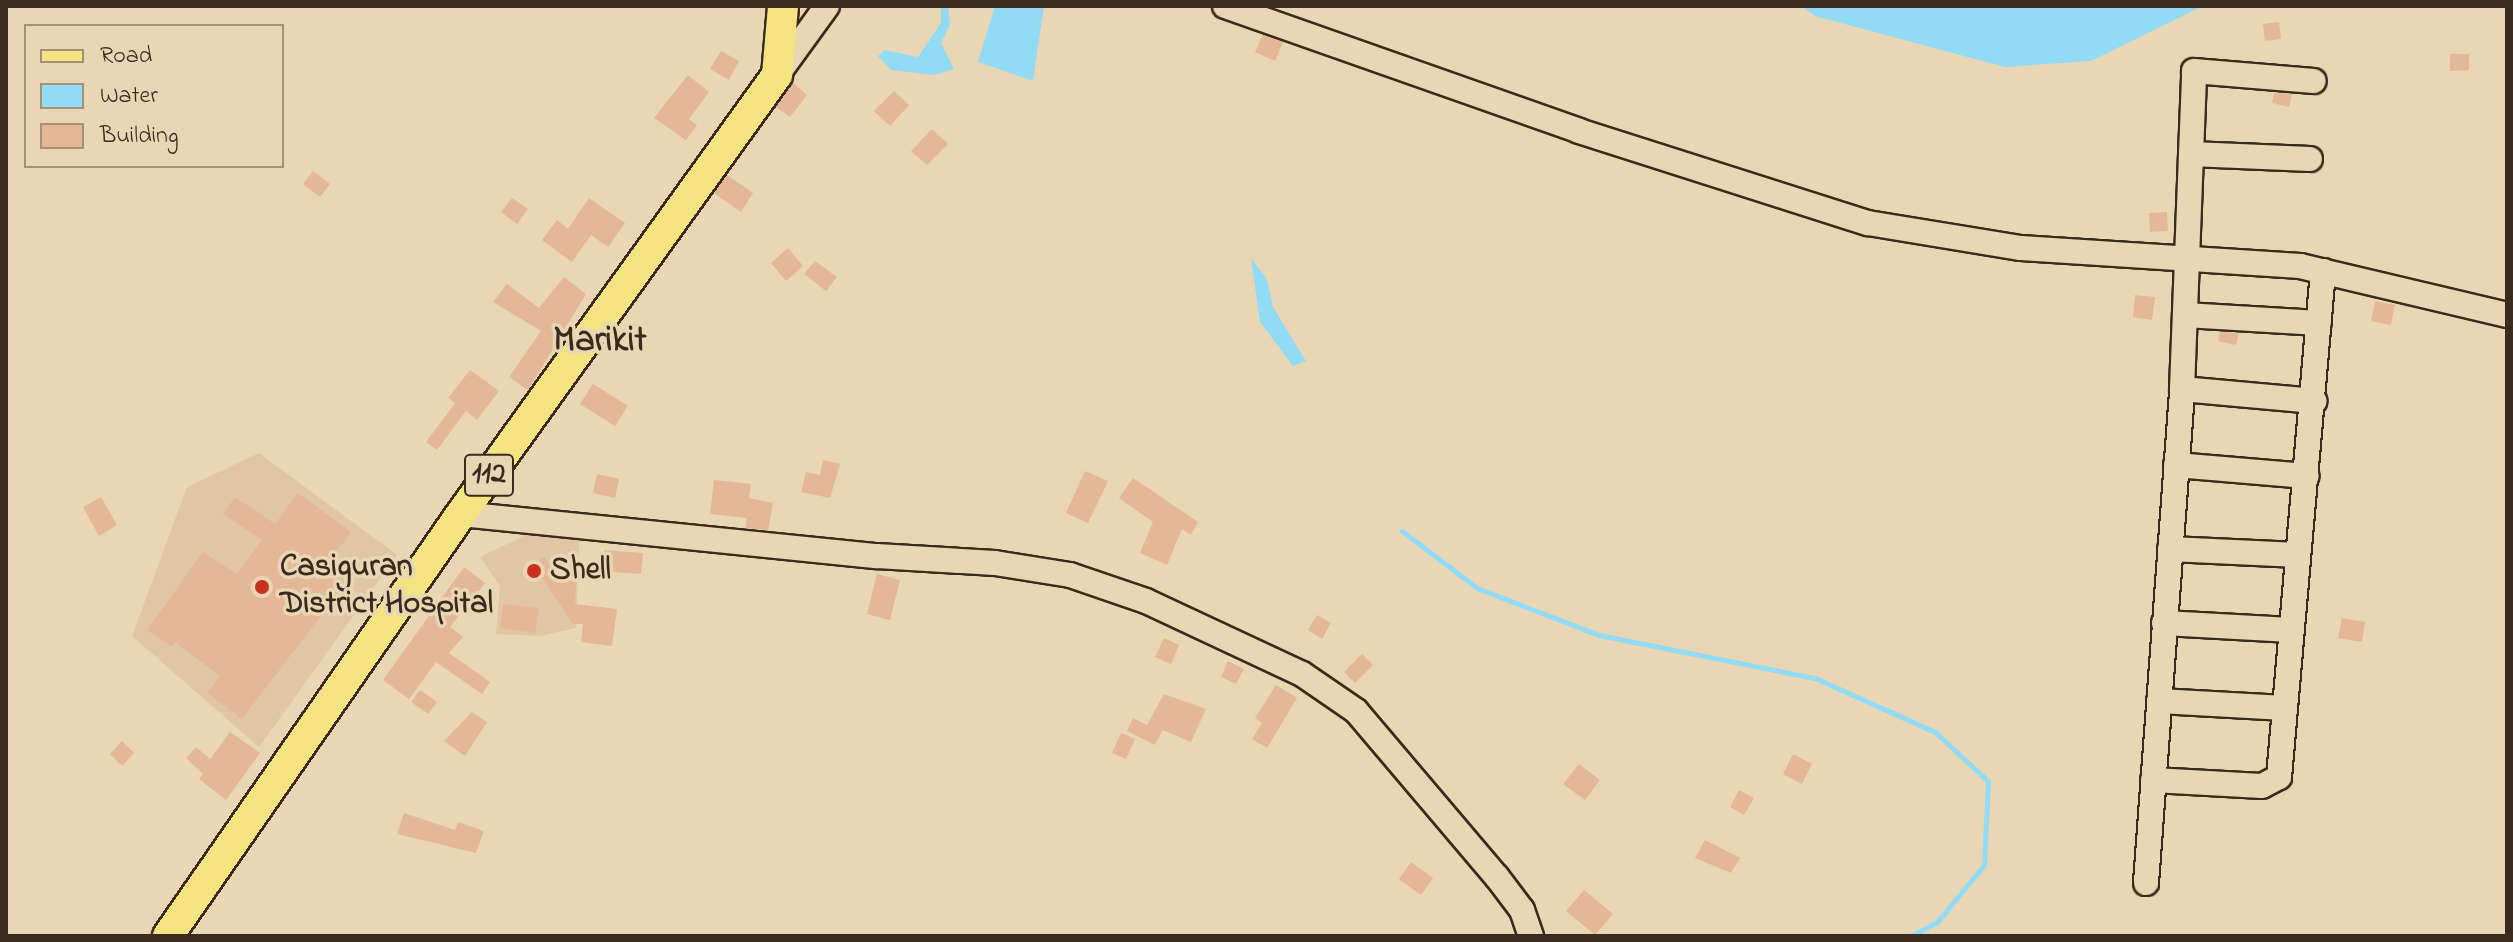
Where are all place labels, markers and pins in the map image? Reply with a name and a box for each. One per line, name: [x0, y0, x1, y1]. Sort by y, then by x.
place label: Casiguran District Hospital: [280, 550, 493, 625]
place label: Shell: [550, 552, 611, 590]
marker: Shell: [525, 562, 543, 580]
marker: Casiguran District Hospital: [251, 576, 273, 598]

